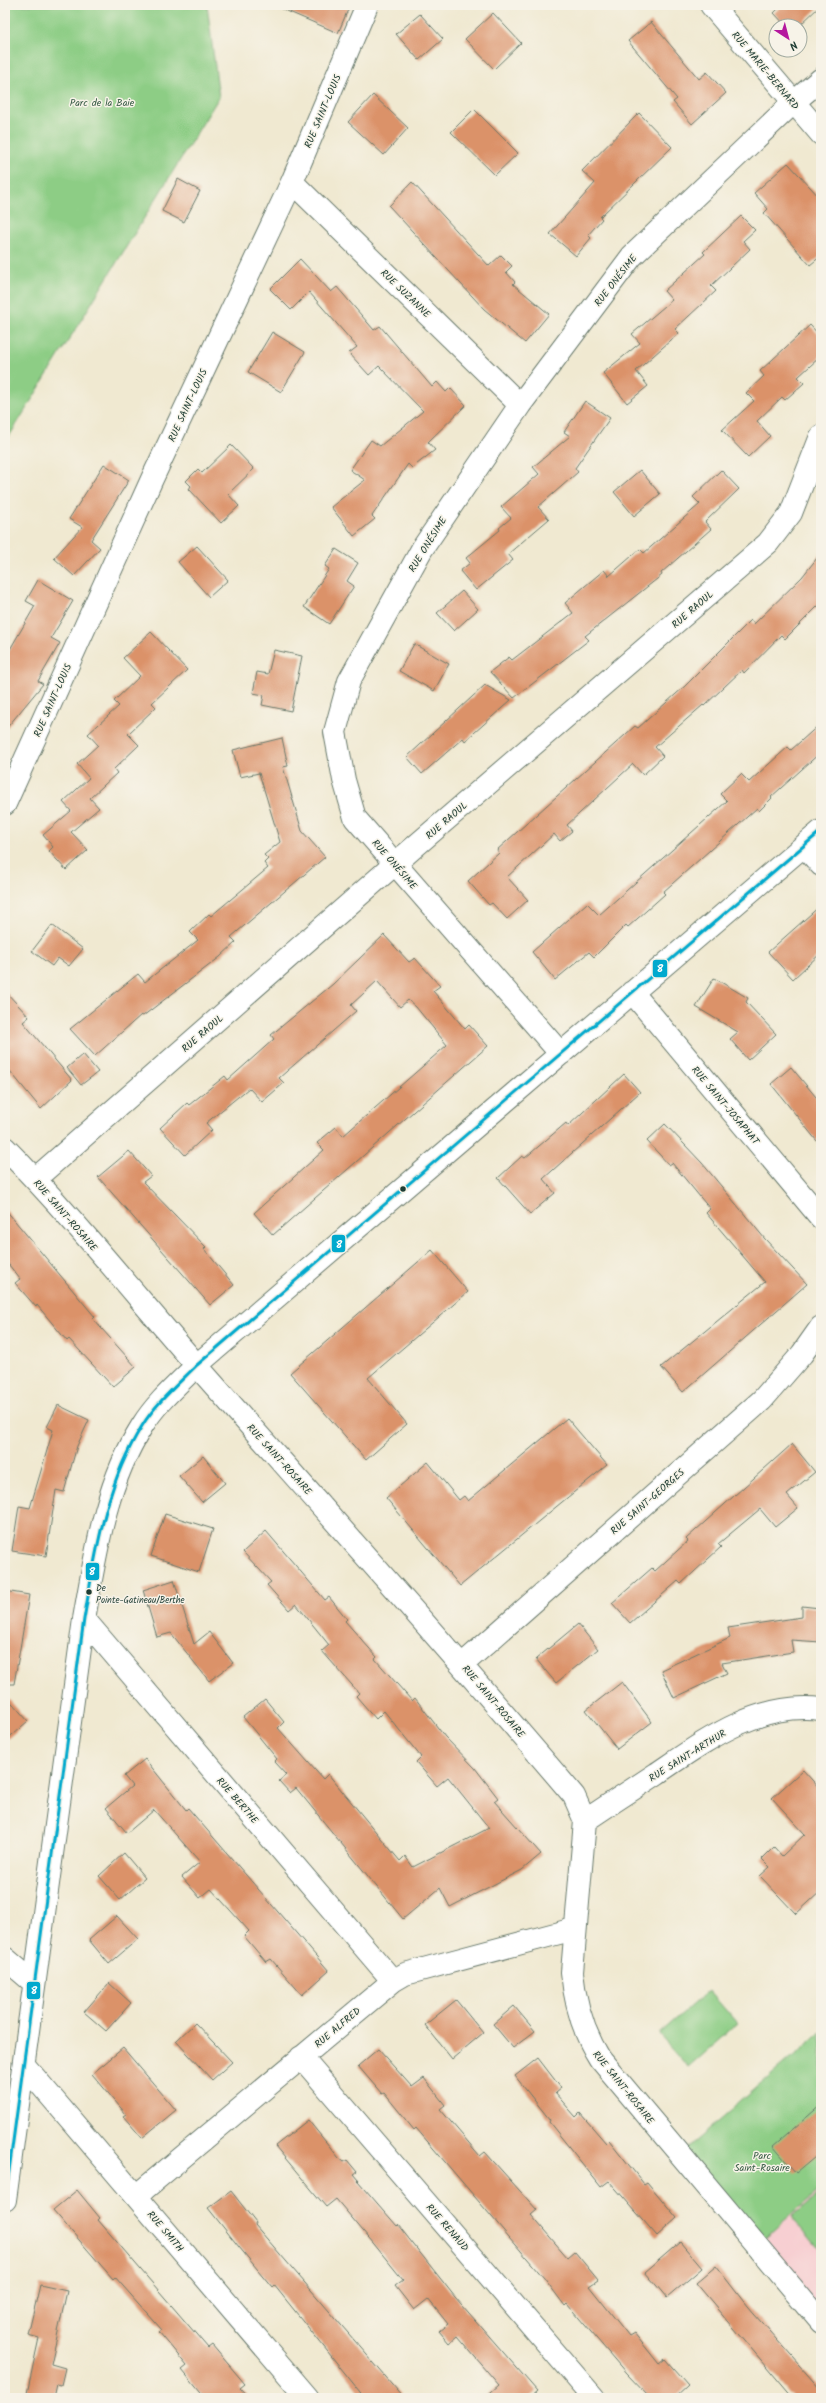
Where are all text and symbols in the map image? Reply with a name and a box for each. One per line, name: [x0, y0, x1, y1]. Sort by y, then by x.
north arrow: [768, 18, 808, 58]
street label: RUE MARIE-BERNARD: [730, 29, 802, 111]
street label: RUE SAINT-LOUIS: [300, 71, 346, 151]
park label: Parc de la Baie: [70, 95, 135, 111]
street label: RUE ONÉSIME: [590, 250, 642, 310]
street label: RUE SUZANNE: [376, 266, 435, 323]
street label: RUE SAINT-LOUIS: [164, 366, 212, 445]
street label: RUE ONÉSIME: [404, 513, 452, 575]
street label: RUE RAOUL: [668, 587, 717, 633]
street label: RUE SAINT-LOUIS: [30, 661, 77, 740]
street label: RUE RAOUL: [422, 798, 471, 844]
street label: RUE ONÉSIME: [368, 836, 422, 894]
line badge: 8: [652, 959, 668, 978]
text: 8: [657, 960, 664, 978]
street label: RUE RAOUL: [178, 1011, 227, 1057]
street label: RUE SAINT-JOSAPHAT: [687, 1063, 764, 1150]
street label: RUE SAINT-ROSAIRE: [29, 1176, 102, 1256]
unlabelled marker: [398, 1184, 408, 1194]
line badge: 8: [331, 1234, 346, 1253]
text: 8: [336, 1236, 343, 1254]
street label: RUE SAINT-ROSAIRE: [243, 1420, 316, 1500]
street label: RUE SAINT-GEORGES: [607, 1464, 689, 1539]
line badge: 8: [85, 1562, 100, 1581]
text: 8: [89, 1563, 96, 1581]
place label: De Pointe-Gatineau/Berthe: [96, 1581, 185, 1608]
marker: De Pointe-Gatineau/Berthe: [84, 1587, 94, 1597]
street label: RUE SAINT-ROSAIRE: [458, 1662, 529, 1743]
street label: RUE SAINT-ARTHUR: [646, 1725, 730, 1786]
street label: RUE BERTHE: [212, 1774, 263, 1829]
line badge: 8: [26, 1981, 41, 2000]
text: 8: [31, 1982, 38, 2000]
street label: RUE ALFRED: [311, 2003, 365, 2052]
street label: RUE SAINT-ROSAIRE: [588, 2047, 659, 2129]
park label: Parc Saint-Rosaire: [734, 2148, 790, 2176]
street label: RUE RENAUD: [422, 2200, 473, 2255]
street label: RUE SMITH: [143, 2207, 188, 2256]

